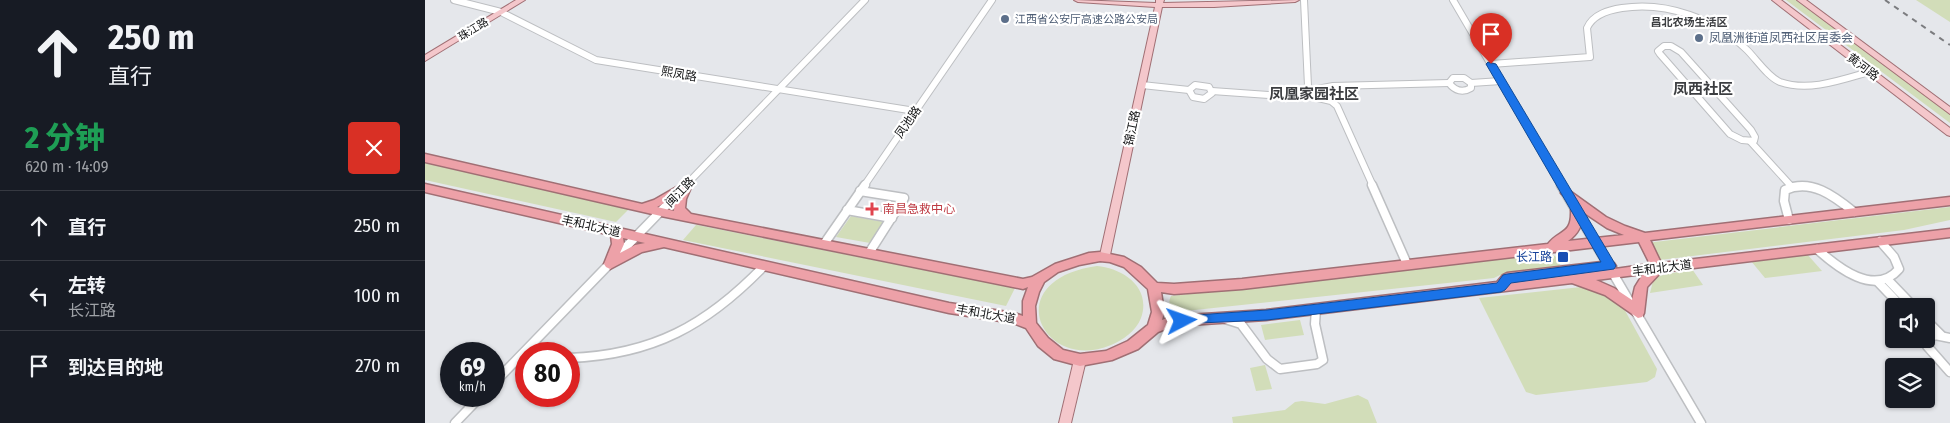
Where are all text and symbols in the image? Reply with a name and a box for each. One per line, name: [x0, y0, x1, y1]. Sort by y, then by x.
marker: 江西省公安厅高速公路公安局: [999, 13, 1011, 25]
place label: 江西省公安厅高速公路公安局: [1015, 13, 1158, 26]
pin: [1470, 13, 1512, 64]
street label: 珠江路: [456, 15, 491, 43]
text: 250 m: [108, 16, 195, 58]
district label: 昌北农场生活区: [1651, 16, 1728, 29]
icon: ahead: [25, 20, 90, 85]
icon: arrive: [1477, 20, 1505, 48]
place label: 凤凰洲街道凤西社区居委会: [1709, 31, 1853, 45]
marker: 凤凰洲街道凤西社区居委会: [1693, 32, 1705, 44]
street label: 黄河路: [1844, 51, 1882, 83]
text: 直行: [108, 63, 152, 90]
street label: 熙凤路: [660, 64, 698, 84]
district label: 凤西社区: [1673, 80, 1733, 98]
district label: 凤凰家园社区: [1269, 85, 1359, 103]
street label: 凤池路: [892, 103, 924, 141]
street label: 锦江路: [1121, 109, 1143, 147]
text: 2 分钟: [25, 120, 105, 156]
button: close: [348, 122, 400, 174]
text: 620 m · 14:09: [25, 157, 109, 176]
street label: 闽江路: [662, 174, 698, 210]
marker: 南昌急救中心: [865, 202, 879, 216]
place label: 南昌急救中心: [883, 202, 955, 216]
icon: ahead: [25, 212, 53, 240]
street label: 丰和北大道: [560, 212, 622, 240]
text: 250 m: [354, 214, 400, 237]
text: 直行: [68, 216, 106, 239]
place label: 长江路: [1516, 250, 1552, 264]
marker: 长江路: [1556, 250, 1570, 264]
street label: 丰和北大道: [1631, 257, 1693, 279]
text: 左转: [68, 274, 106, 297]
icon: left: [25, 282, 53, 310]
text: 100 m: [354, 284, 400, 307]
position arrow: [1155, 294, 1207, 346]
map controls: [1885, 298, 1935, 408]
button: sound: [1885, 298, 1935, 348]
text: 长江路: [68, 301, 116, 320]
street label: 丰和北大道: [955, 302, 1017, 326]
speed limit sign: 80: [515, 342, 580, 407]
icon: arrive: [25, 352, 53, 380]
text: 69: [460, 353, 485, 383]
text: 270 m: [355, 354, 400, 377]
text: 到达目的地: [68, 356, 163, 379]
button: layers: [1885, 358, 1935, 408]
text: km/h: [459, 380, 486, 394]

